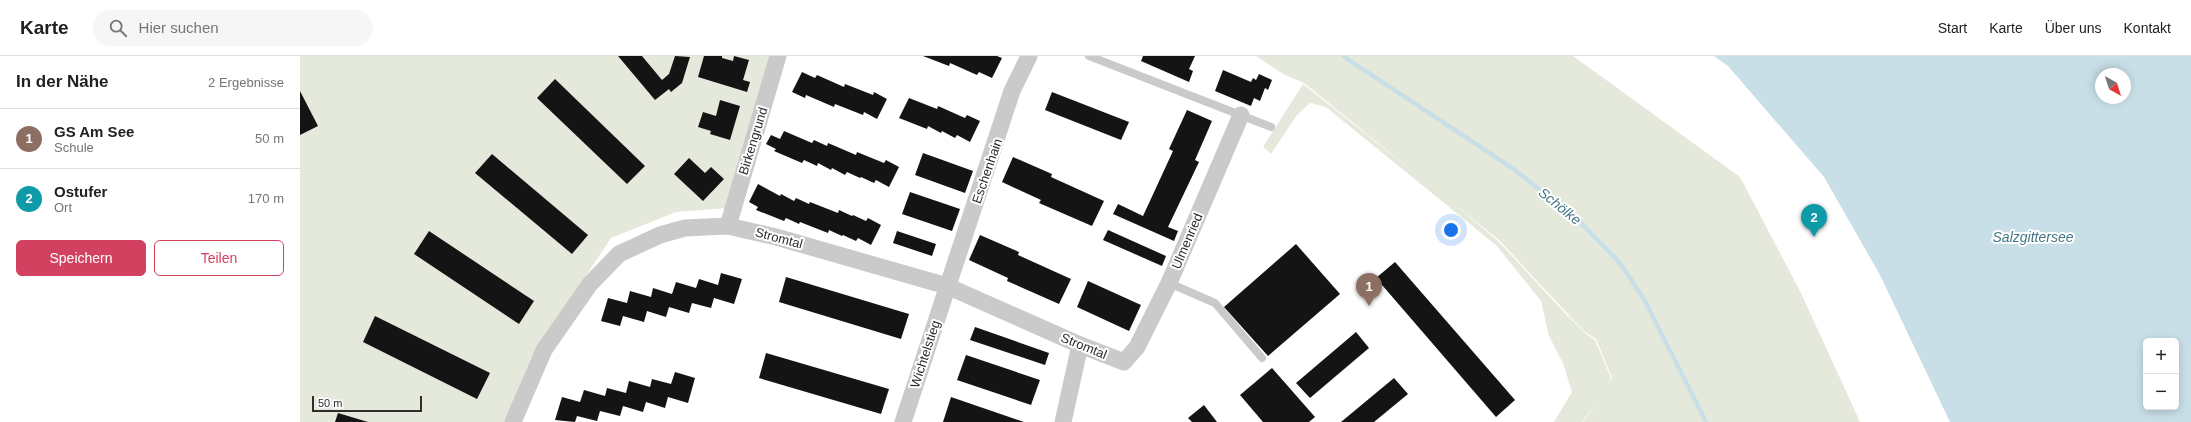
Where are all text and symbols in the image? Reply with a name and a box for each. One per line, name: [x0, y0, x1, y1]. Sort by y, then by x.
search box: [93, 10, 373, 46]
text: Karte: [20, 17, 69, 38]
icon: search: [107, 17, 129, 39]
text: Hier suchen: [139, 19, 219, 36]
text: Start: [1938, 20, 1967, 36]
text: Karte: [1989, 20, 2023, 36]
text: Über uns: [2045, 20, 2102, 36]
text: Kontakt: [2124, 20, 2171, 36]
north arrow: [2095, 68, 2131, 104]
text: In der Nähe: [16, 72, 109, 91]
text: 2 Ergebnisse: [208, 75, 284, 90]
street label: Birkengrund: [736, 105, 770, 177]
text: GS Am See: [54, 123, 134, 140]
text: 1: [25, 131, 33, 146]
text: 50 m: [255, 131, 284, 146]
street label: Eschenhain: [969, 136, 1005, 206]
text: Schule: [54, 140, 94, 155]
text: Ostufer: [54, 183, 107, 200]
water label: Schölke: [1536, 184, 1585, 228]
text: 2: [25, 191, 33, 206]
text: 170 m: [248, 191, 284, 206]
text: Ort: [54, 200, 72, 215]
pin: 2: [1801, 204, 1827, 237]
street label: Ulmenried: [1169, 211, 1205, 271]
your location: [1441, 220, 1461, 240]
street label: Stromtal: [754, 224, 804, 252]
water label: Salzgittersee: [1993, 229, 2074, 245]
button: Speichern: [16, 240, 146, 276]
button: Teilen: [154, 240, 284, 276]
pin: 1: [1356, 273, 1382, 306]
street label: Wichtelstieg: [907, 318, 943, 390]
street label: Stromtal: [1059, 330, 1109, 362]
map controls: [2143, 338, 2179, 410]
button: +: [2143, 338, 2179, 374]
button: −: [2143, 374, 2179, 410]
scale bar: [312, 394, 422, 413]
text: 50 m: [318, 397, 342, 409]

